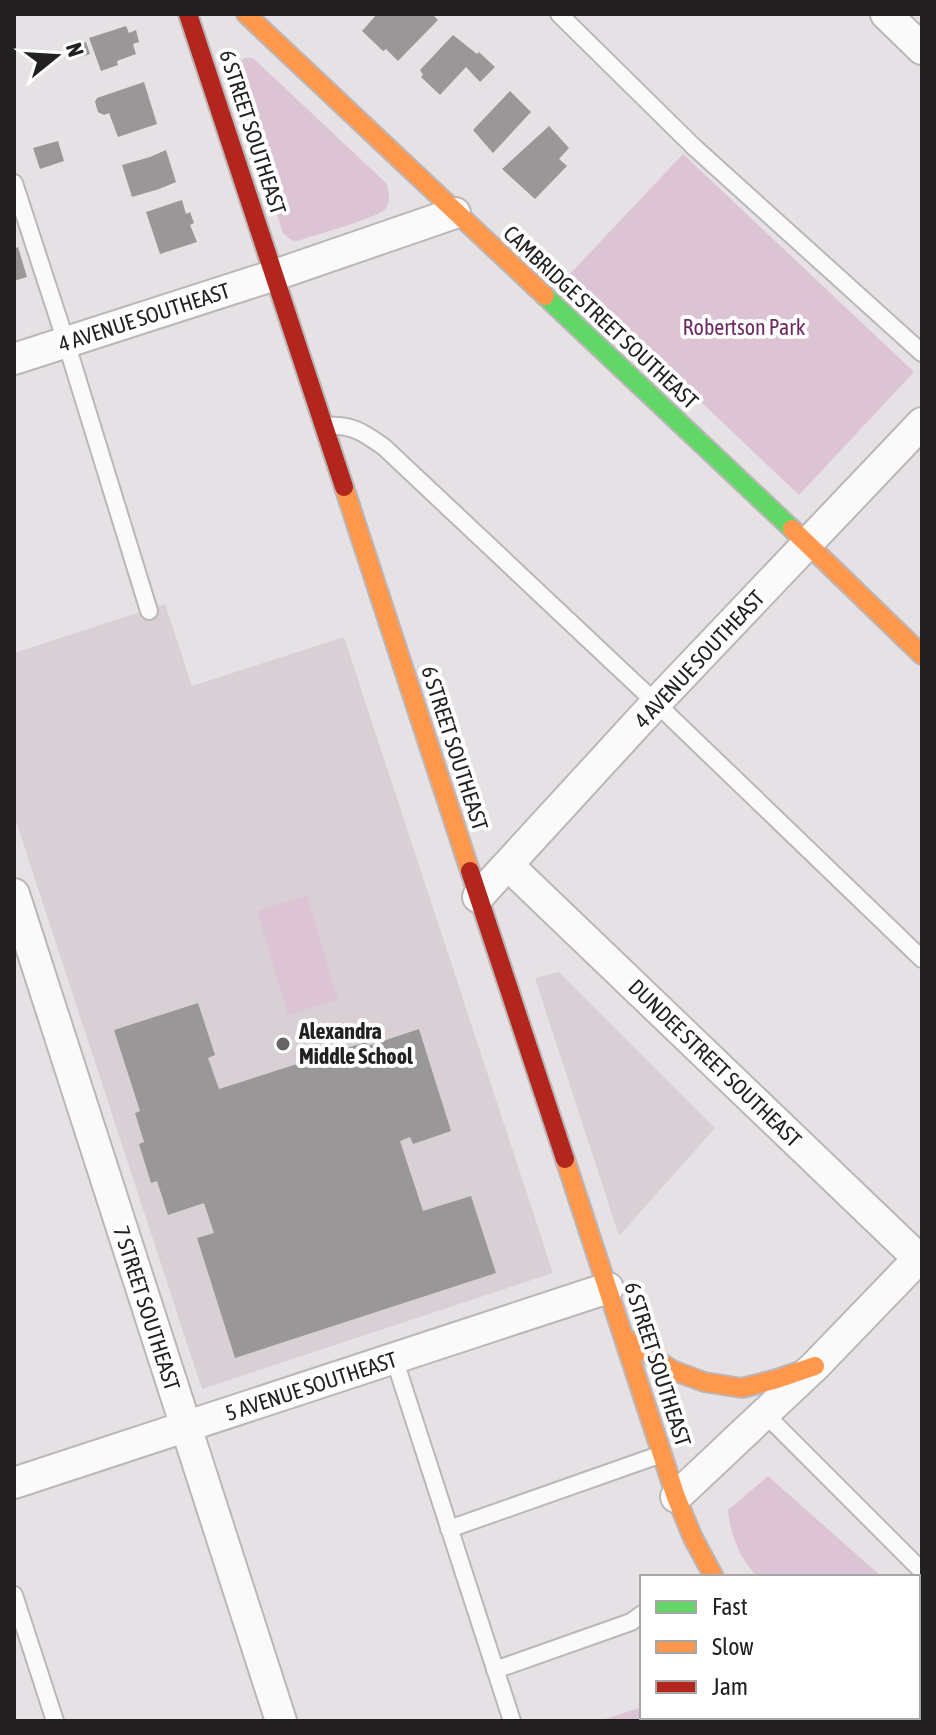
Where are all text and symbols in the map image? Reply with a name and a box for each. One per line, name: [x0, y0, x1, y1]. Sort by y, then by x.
north arrow: [16, 16, 96, 96]
text: N: [61, 40, 89, 60]
street label: 6 STREET SOUTHEAST: [214, 47, 292, 218]
street label: CAMBRIDGE STREET SOUTHEAST: [498, 220, 704, 414]
street label: 4 AVENUE SOUTHEAST: [55, 277, 233, 357]
park label: Robertson Park: [683, 314, 806, 340]
street label: 4 AVENUE SOUTHEAST: [629, 585, 770, 733]
street label: 6 STREET SOUTHEAST: [416, 663, 494, 834]
street label: DUNDEE STREET SOUTHEAST: [623, 974, 807, 1153]
place label: Alexandra Middle School: [298, 1018, 414, 1069]
marker: Alexandra Middle School: [274, 1035, 292, 1053]
street label: 7 STREET SOUTHEAST: [108, 1223, 186, 1394]
street label: 6 STREET SOUTHEAST: [619, 1279, 697, 1450]
street label: 5 AVENUE SOUTHEAST: [222, 1346, 400, 1426]
legend: [640, 1575, 920, 1719]
text: Fast: [712, 1593, 748, 1620]
text: Slow: [712, 1633, 754, 1660]
text: Jam: [712, 1673, 748, 1700]

